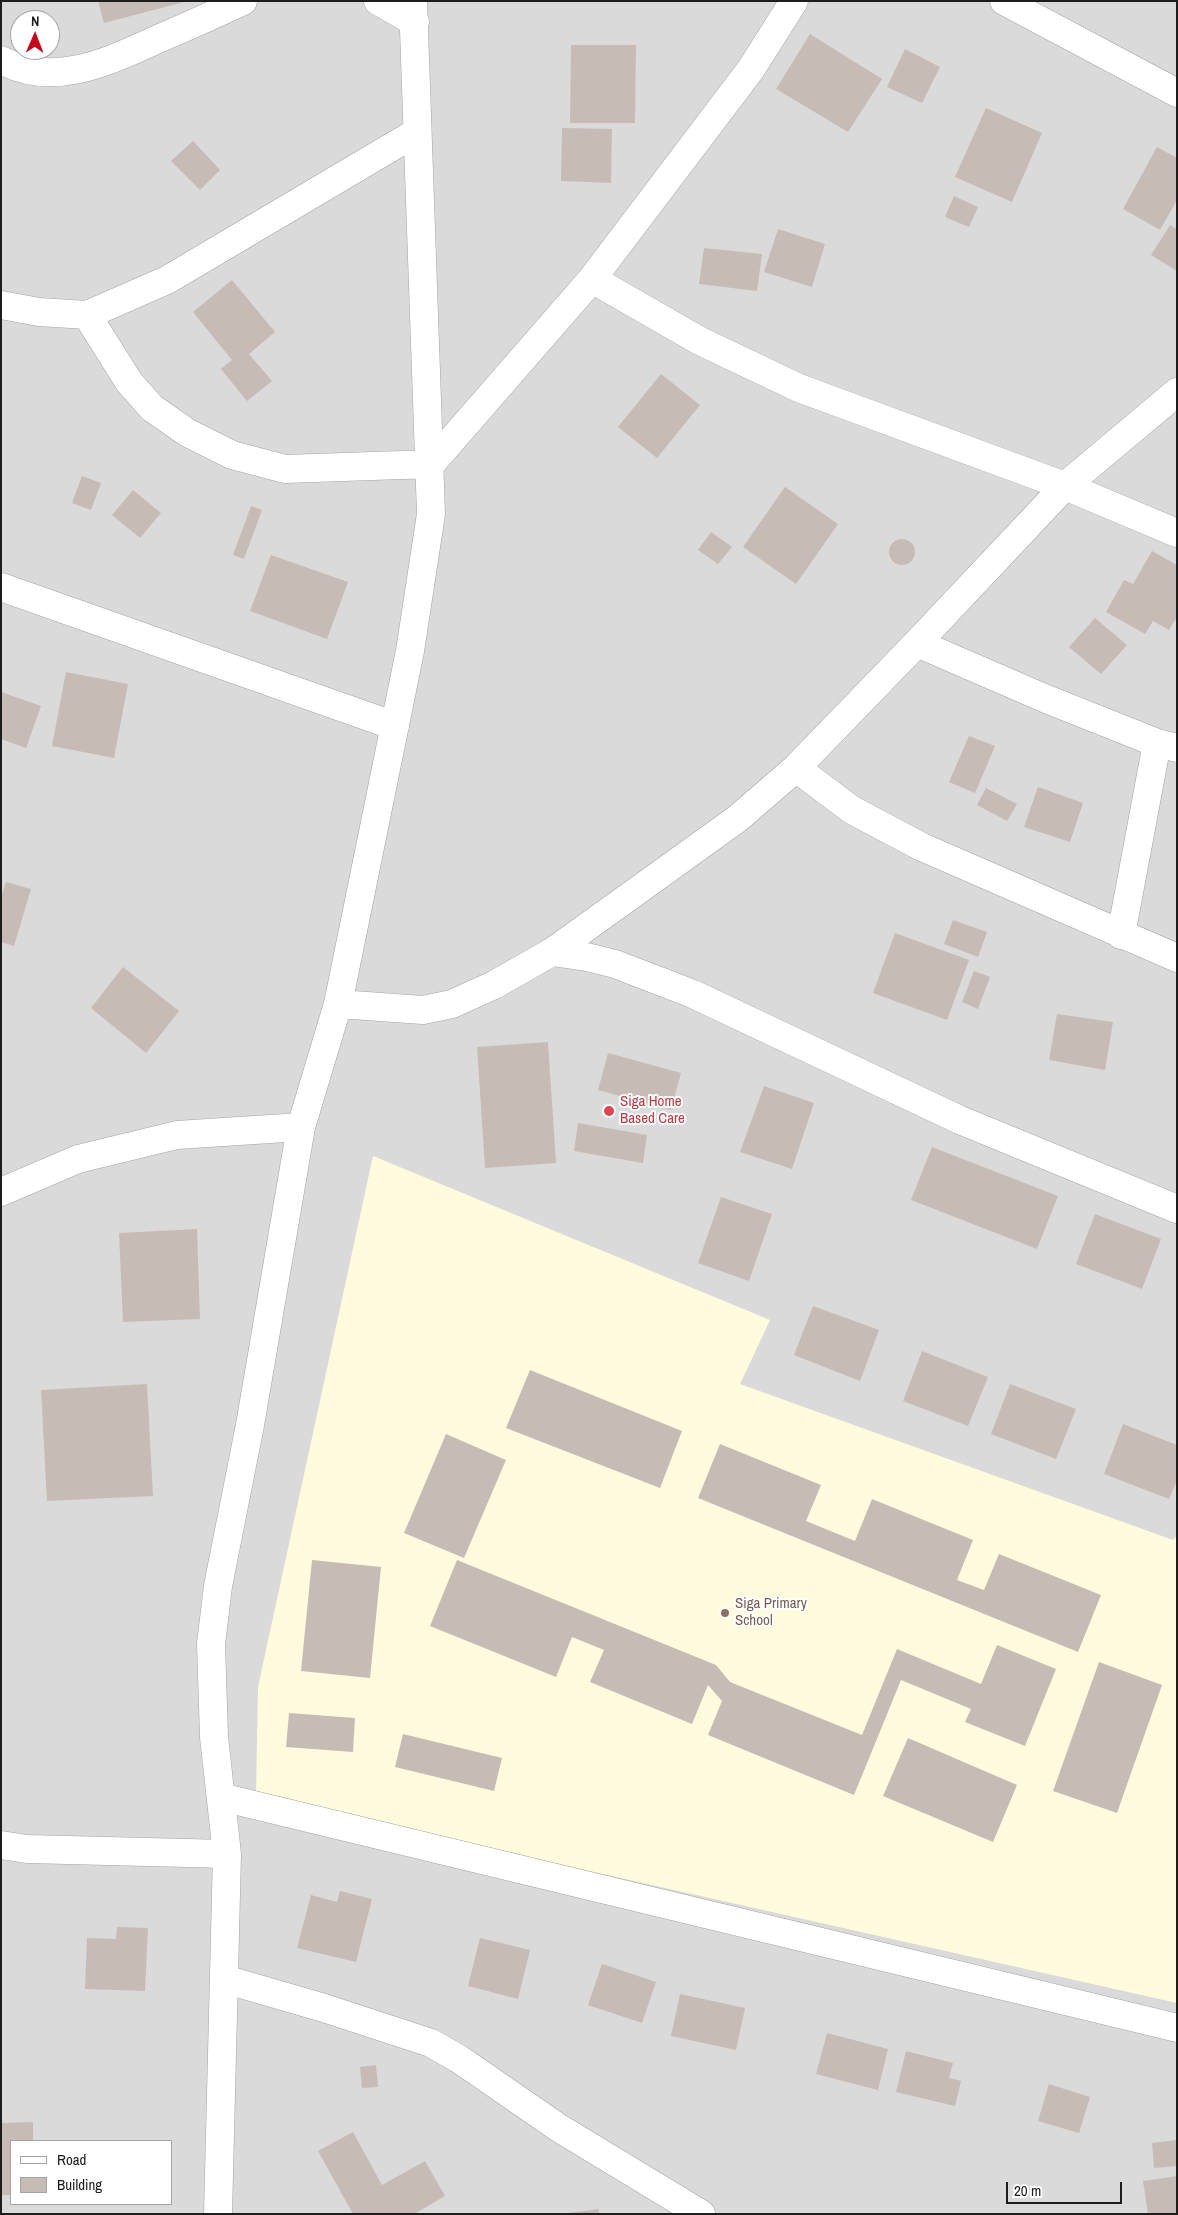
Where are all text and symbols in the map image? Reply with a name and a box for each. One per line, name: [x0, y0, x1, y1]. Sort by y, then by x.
north arrow: [10, 10, 60, 60]
text: N: [31, 12, 40, 30]
place label: Siga Home Based Care: [620, 1093, 685, 1128]
marker: Siga Home Based Care: [602, 1104, 616, 1118]
place label: Siga Primary School: [735, 1595, 807, 1630]
marker: Siga Primary School: [719, 1607, 731, 1619]
legend: [10, 2140, 172, 2205]
text: Road: [57, 2149, 86, 2170]
scale bar: [1008, 2172, 1124, 2204]
text: Building: [57, 2174, 102, 2195]
text: 20 m: [1014, 2180, 1041, 2201]

